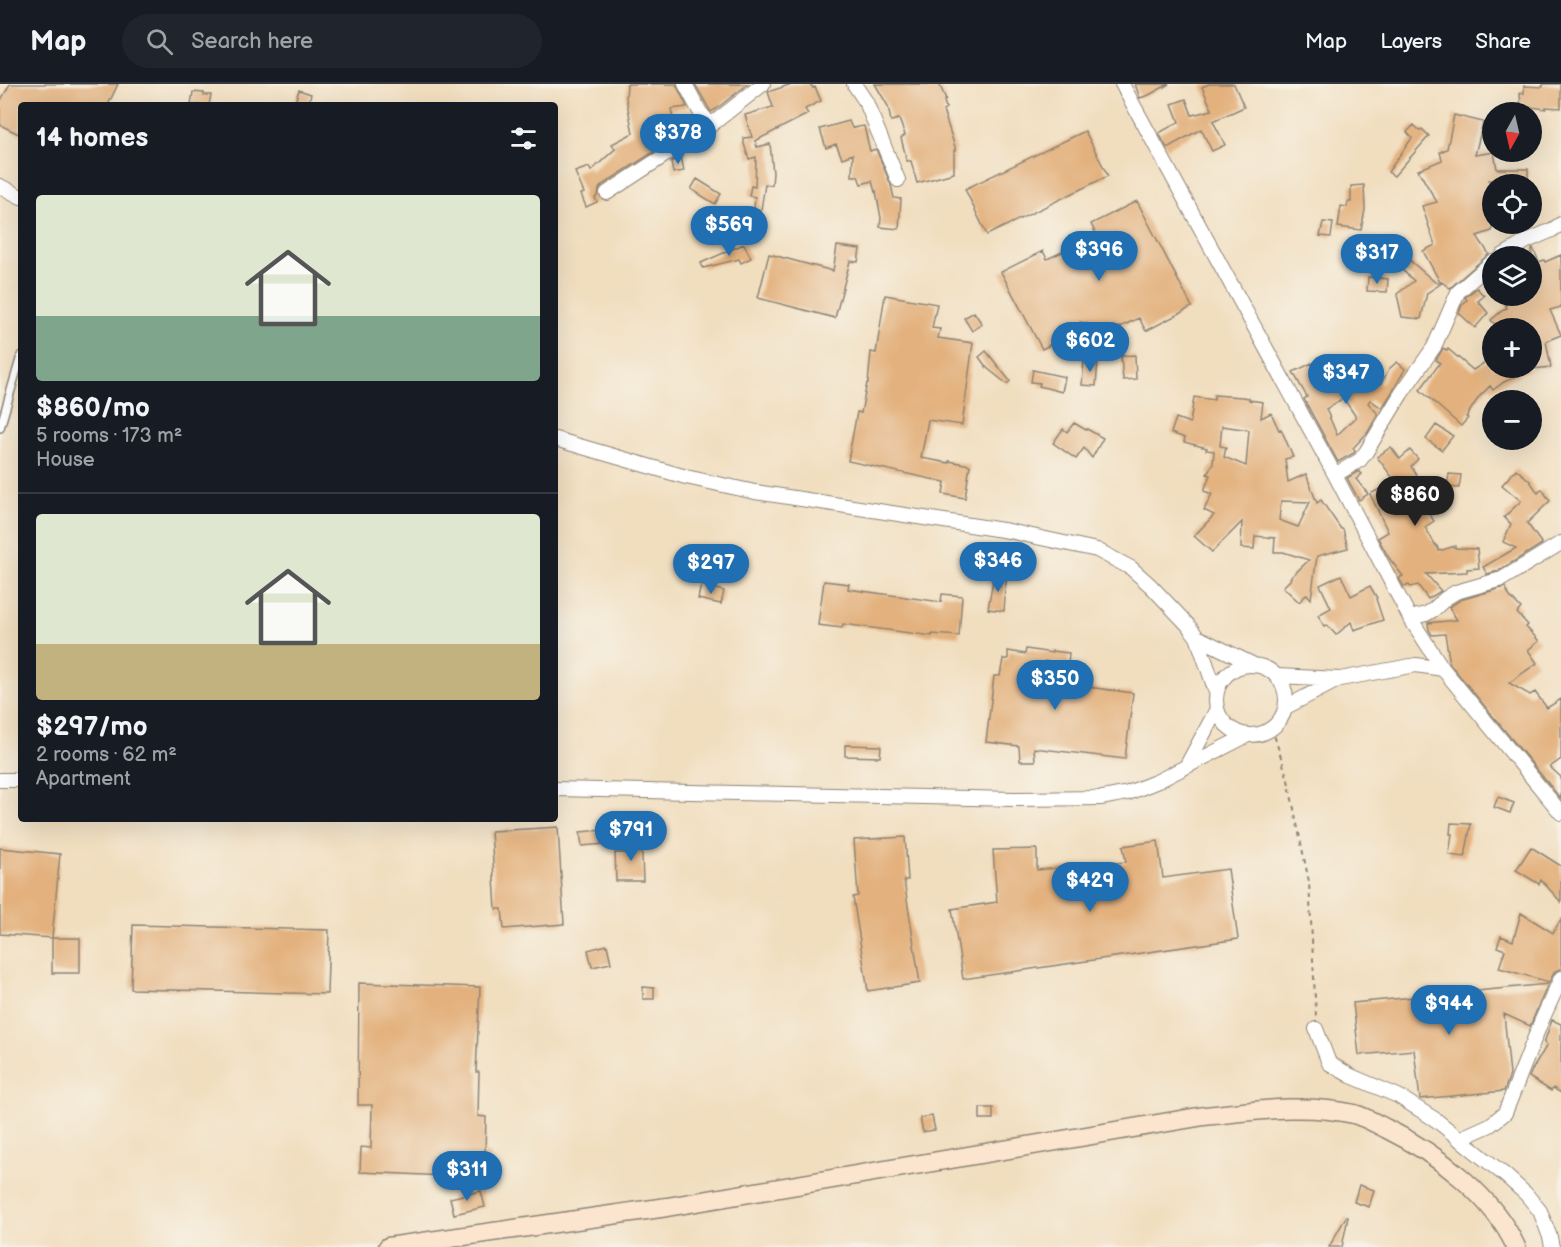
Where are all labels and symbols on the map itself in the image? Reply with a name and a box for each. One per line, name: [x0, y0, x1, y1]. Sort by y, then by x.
north arrow: [1482, 102, 1542, 162]
pin: $378: [642, 114, 714, 165]
pin: $569: [693, 206, 765, 257]
pin: $396: [1063, 231, 1135, 282]
pin: $317: [1341, 234, 1413, 285]
pin: $602: [1054, 322, 1126, 373]
pin: $347: [1310, 354, 1382, 405]
pin: $860: [1379, 476, 1451, 527]
pin: $346: [962, 542, 1034, 593]
pin: $297: [675, 544, 747, 595]
pin: $350: [1019, 660, 1091, 711]
pin: $791: [595, 811, 667, 862]
pin: $429: [1054, 862, 1126, 913]
pin: $944: [1413, 985, 1485, 1036]
pin: $311: [431, 1151, 503, 1202]

